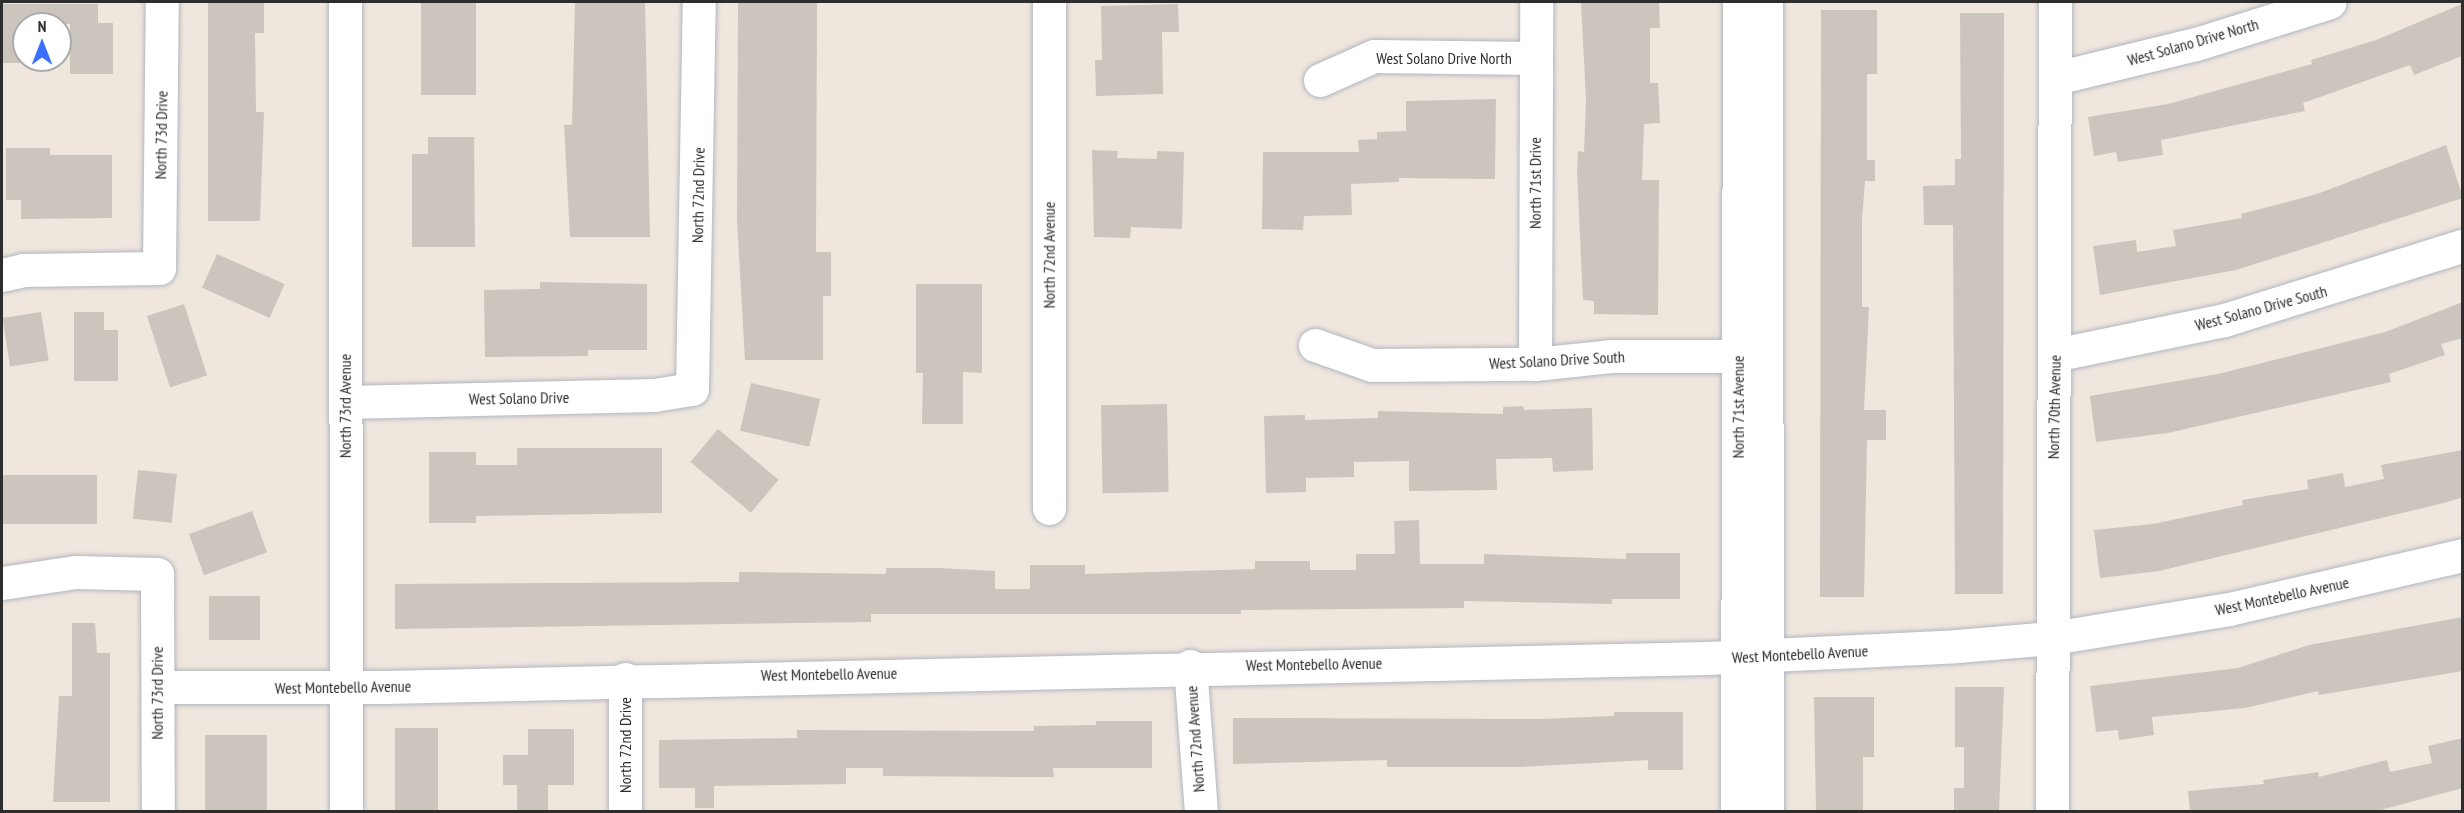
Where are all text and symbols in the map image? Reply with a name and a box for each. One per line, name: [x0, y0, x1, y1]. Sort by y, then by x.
north arrow: [12, 12, 72, 72]
street label: West Solano Drive North: [2125, 14, 2261, 70]
text: N: [38, 16, 46, 36]
street label: West Solano Drive North: [1376, 48, 1512, 68]
street label: North 73d Drive: [151, 90, 171, 180]
street label: North 71st Drive: [1525, 137, 1545, 229]
street label: North 72nd Drive: [688, 147, 708, 243]
street label: North 72nd Avenue: [1039, 201, 1059, 309]
street label: West Solano Drive South: [2193, 281, 2329, 335]
street label: West Solano Drive South: [1489, 347, 1625, 373]
street label: North 73rd Avenue: [335, 354, 355, 458]
street label: North 70th Avenue: [2043, 354, 2065, 460]
street label: North 71st Avenue: [1728, 355, 1748, 459]
street label: West Solano Drive: [469, 388, 569, 408]
street label: West Montebello Avenue: [2213, 572, 2351, 620]
street label: West Montebello Avenue: [1731, 641, 1869, 667]
street label: North 73rd Drive: [147, 646, 167, 740]
street label: West Montebello Avenue: [1245, 653, 1383, 675]
street label: West Montebello Avenue: [760, 663, 898, 685]
street label: West Montebello Avenue: [274, 676, 412, 698]
street label: North 72nd Avenue: [1182, 685, 1208, 793]
street label: North 72nd Drive: [615, 697, 635, 793]

